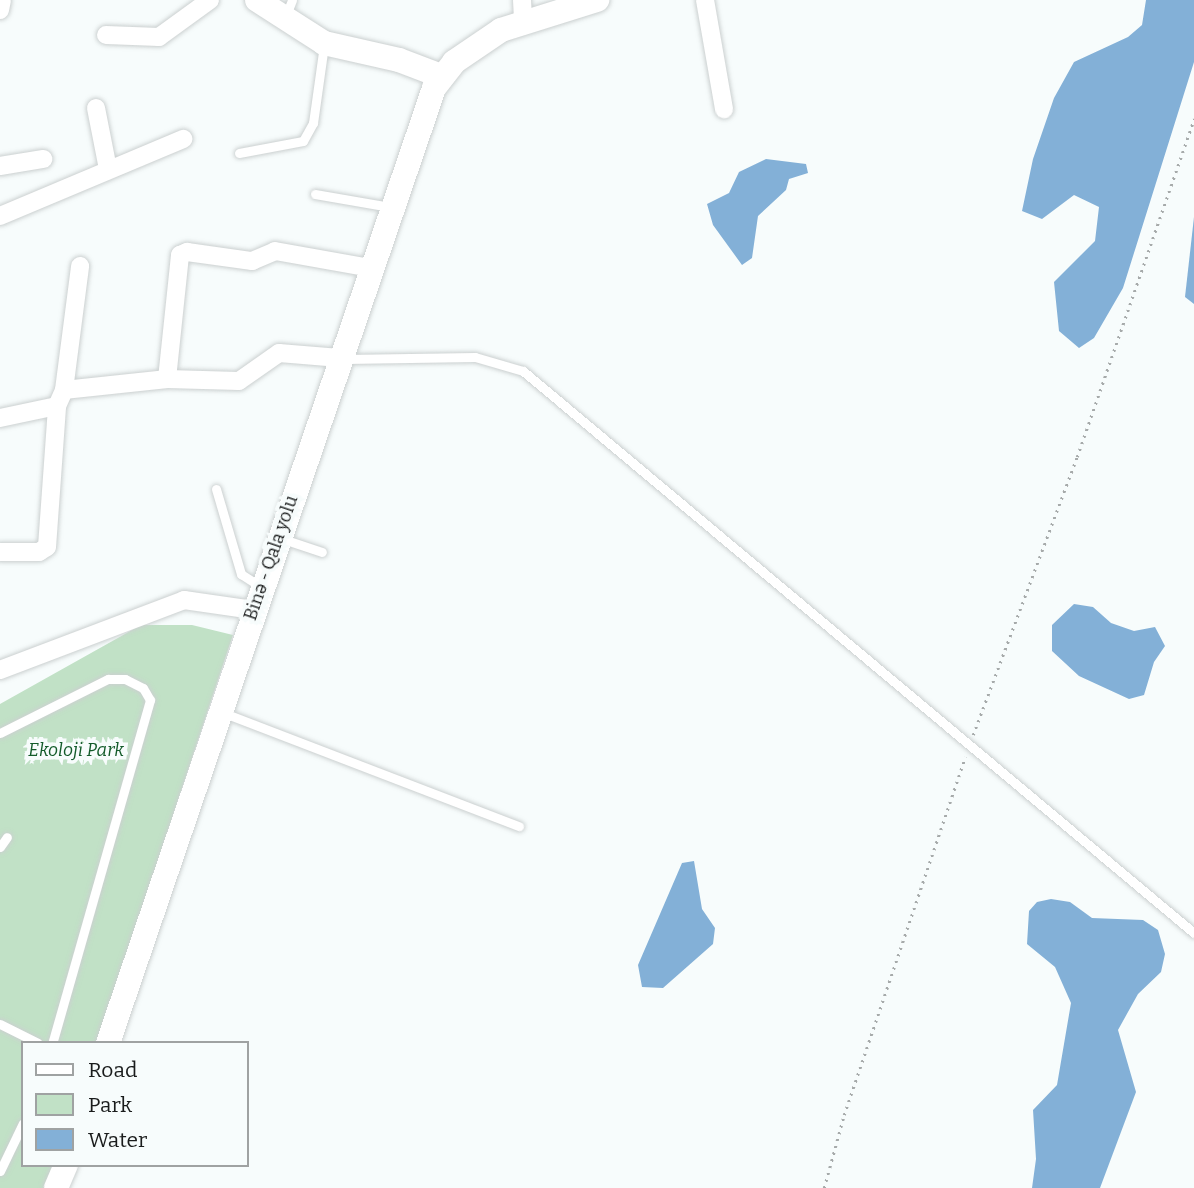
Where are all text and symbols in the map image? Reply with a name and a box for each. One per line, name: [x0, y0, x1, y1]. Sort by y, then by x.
street label: Binə - Qala yolu: [240, 493, 302, 623]
park label: Ekoloji Park: [28, 739, 124, 761]
legend: [21, 1041, 248, 1167]
text: Road: [88, 1057, 137, 1083]
text: Park: [88, 1092, 132, 1118]
text: Water: [88, 1127, 147, 1153]

